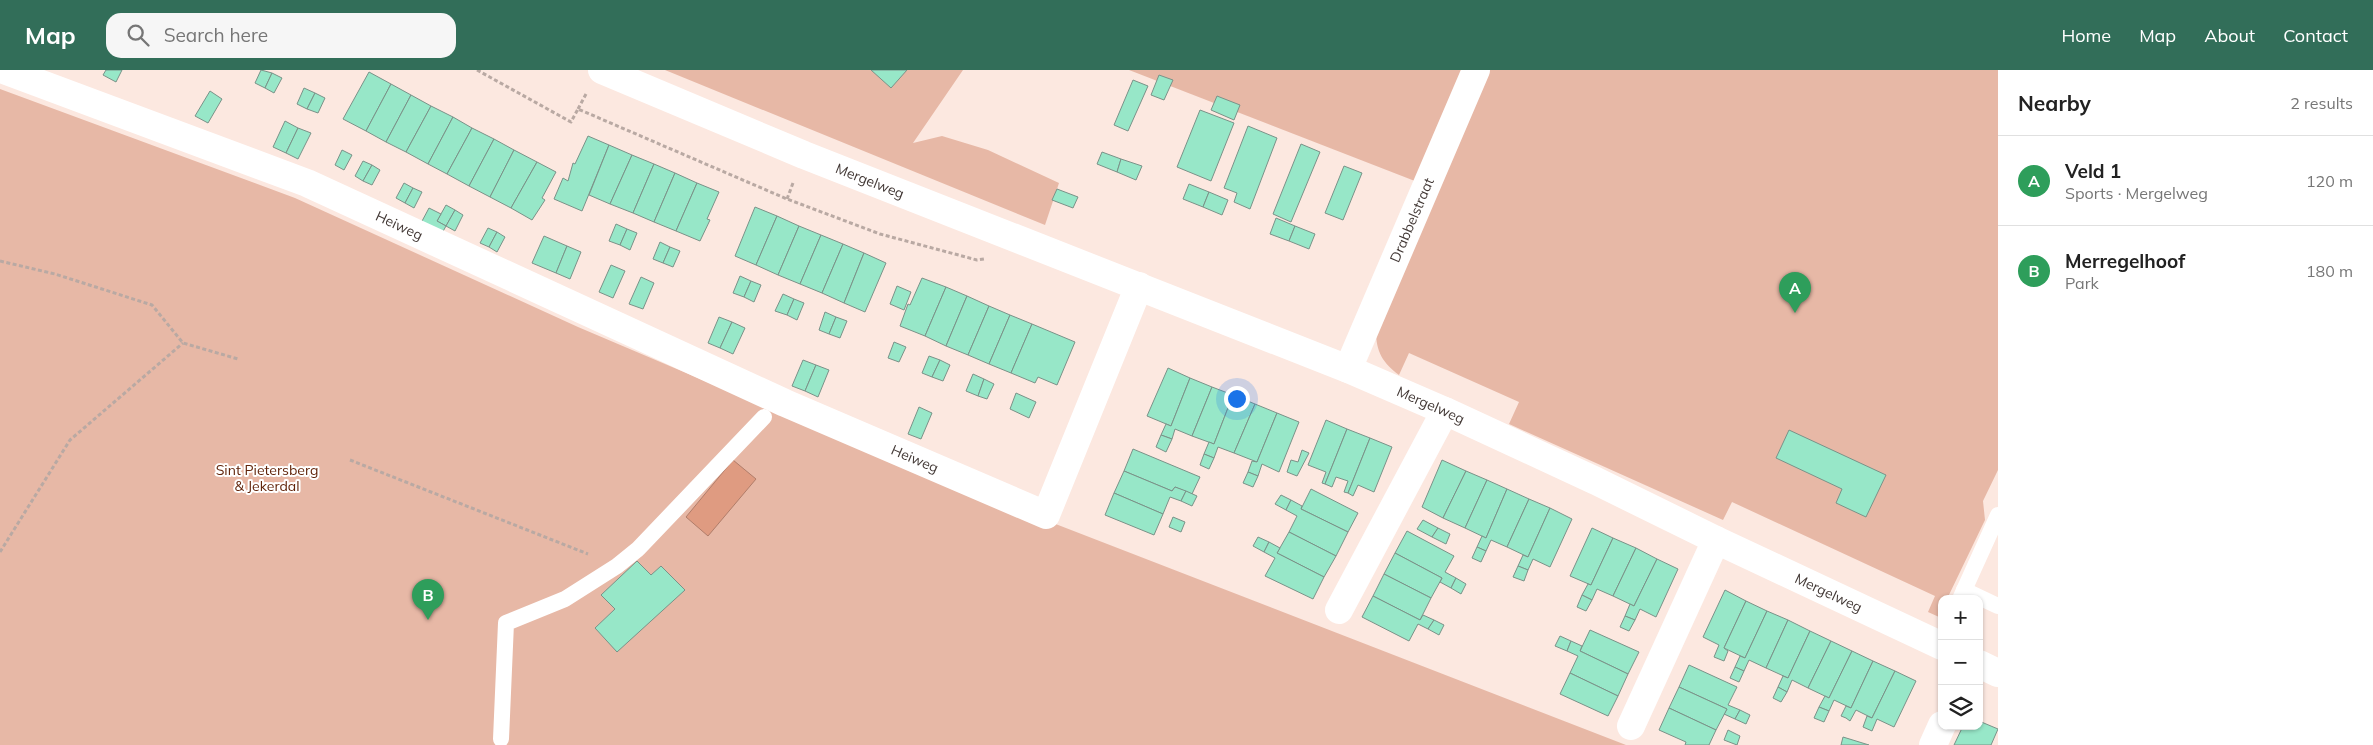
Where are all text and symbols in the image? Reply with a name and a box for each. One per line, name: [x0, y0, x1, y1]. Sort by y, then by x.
search box: [106, 13, 456, 58]
text: Map: [25, 20, 76, 50]
icon: search: [124, 21, 152, 49]
text: Search here: [164, 23, 268, 47]
text: Home: [2061, 24, 2111, 47]
text: Map: [2139, 24, 2176, 47]
text: About: [2204, 24, 2255, 47]
text: Contact: [2283, 24, 2348, 47]
text: Nearby: [2018, 90, 2091, 116]
text: 2 results: [2290, 93, 2353, 113]
street label: Mergelweg: [833, 159, 907, 203]
text: Veld 1: [2065, 159, 2121, 183]
text: A: [2028, 171, 2040, 191]
text: 120 m: [2306, 171, 2353, 191]
street label: Drabbelstraat: [1386, 175, 1438, 265]
text: Sports · Mergelweg: [2065, 183, 2208, 203]
street label: Heiweg: [373, 207, 426, 244]
text: Merregelhoof: [2065, 249, 2185, 273]
text: B: [2028, 261, 2040, 281]
text: 180 m: [2306, 261, 2353, 281]
pin: A: [1779, 272, 1811, 313]
text: Park: [2065, 273, 2099, 293]
street label: Mergelweg: [1394, 382, 1468, 428]
your location: [1224, 386, 1250, 412]
street label: Heiweg: [888, 441, 941, 477]
park label: Sint Pietersberg & Jekerdal: [216, 461, 318, 495]
street label: Mergelweg: [1792, 569, 1865, 616]
pin: B: [412, 579, 444, 620]
map controls: [1938, 595, 1983, 730]
button: +: [1938, 595, 1983, 640]
button: −: [1938, 640, 1983, 685]
button: layers: [1938, 685, 1983, 730]

